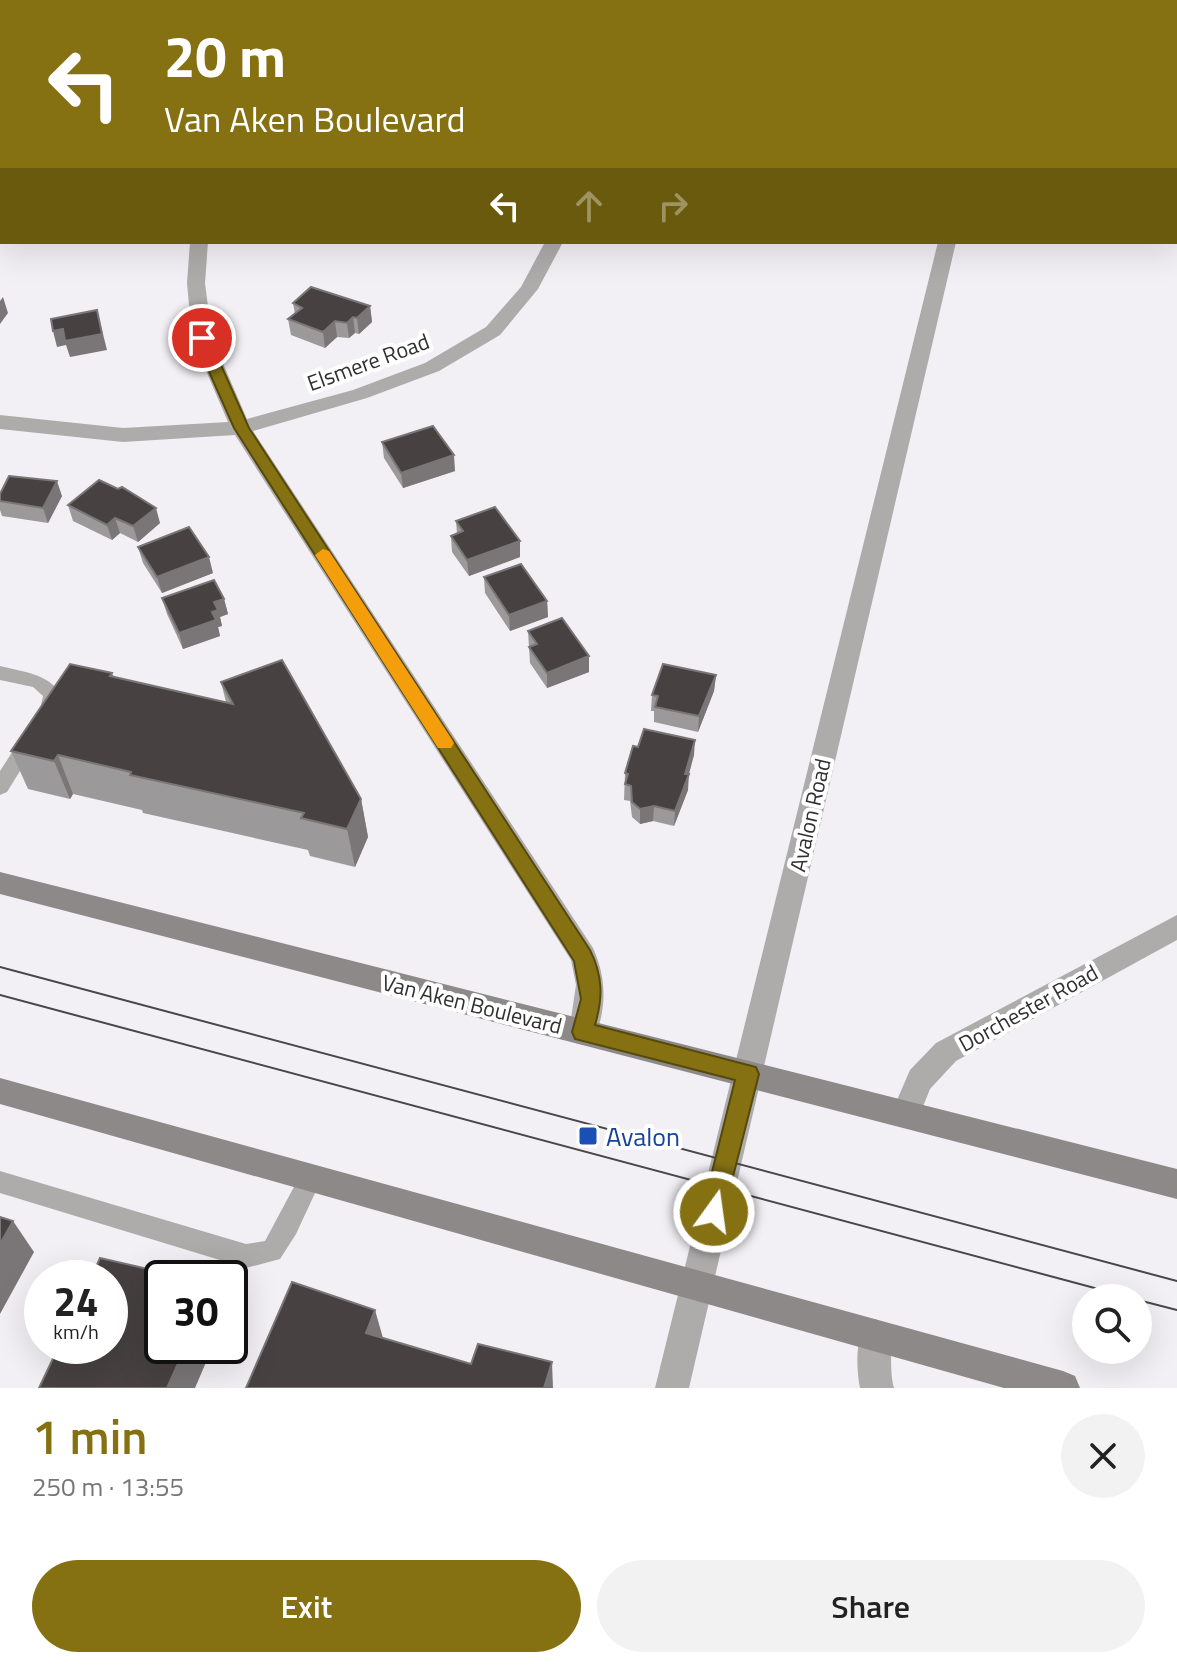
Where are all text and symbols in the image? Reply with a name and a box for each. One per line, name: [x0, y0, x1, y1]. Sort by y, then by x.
text: 20 m: [164, 14, 286, 99]
icon: left: [32, 32, 136, 136]
text: Van Aken Boulevard: [164, 91, 466, 146]
icon: left: [483, 184, 527, 228]
icon: ahead: [567, 184, 611, 228]
icon: right: [651, 184, 695, 228]
pin: [168, 304, 236, 372]
icon: arrive: [180, 316, 224, 360]
street label: Elsmere Road: [302, 324, 434, 400]
street label: Avalon Road: [780, 755, 840, 875]
street label: Dorchester Road: [952, 956, 1104, 1060]
street label: Van Aken Boulevard: [378, 965, 566, 1043]
place label: Avalon: [606, 1117, 680, 1156]
marker: Avalon: [577, 1125, 599, 1147]
position arrow: [672, 1170, 756, 1254]
speed limit sign: 30: [144, 1260, 248, 1364]
text: 24: [54, 1271, 98, 1332]
map controls: [1072, 1284, 1152, 1364]
button: search: [1072, 1284, 1152, 1364]
text: km/h: [53, 1316, 99, 1347]
text: 1 min: [32, 1400, 147, 1473]
button: close: [1061, 1414, 1145, 1498]
text: 250 m · 13:55: [32, 1467, 184, 1506]
button: Exit: [32, 1560, 581, 1652]
button: Share: [597, 1560, 1145, 1652]

